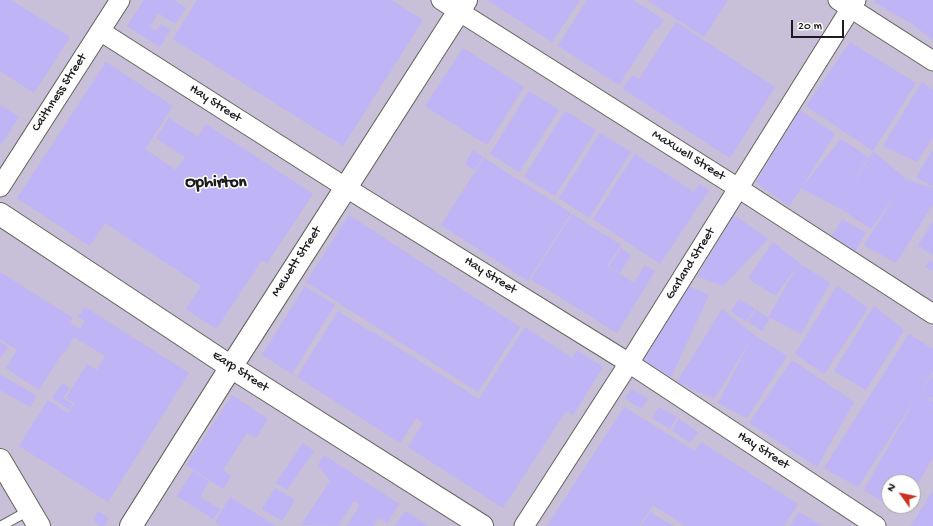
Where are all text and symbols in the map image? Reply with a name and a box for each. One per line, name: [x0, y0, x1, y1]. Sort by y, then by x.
scale bar: [793, 12, 846, 38]
text: 20 m: [798, 20, 822, 34]
street label: Caithness Street: [29, 51, 91, 135]
street label: Hay Street: [186, 81, 244, 127]
street label: Maxwell Street: [649, 127, 727, 185]
district label: Ophirton: [185, 173, 247, 193]
street label: Mewett Street: [268, 224, 326, 300]
street label: Garland Street: [663, 225, 719, 303]
street label: Hay Street: [461, 254, 519, 298]
street label: Earp Street: [209, 348, 271, 396]
street label: Hay Street: [734, 428, 792, 474]
north arrow: [881, 474, 921, 514]
text: N: [885, 482, 899, 494]

